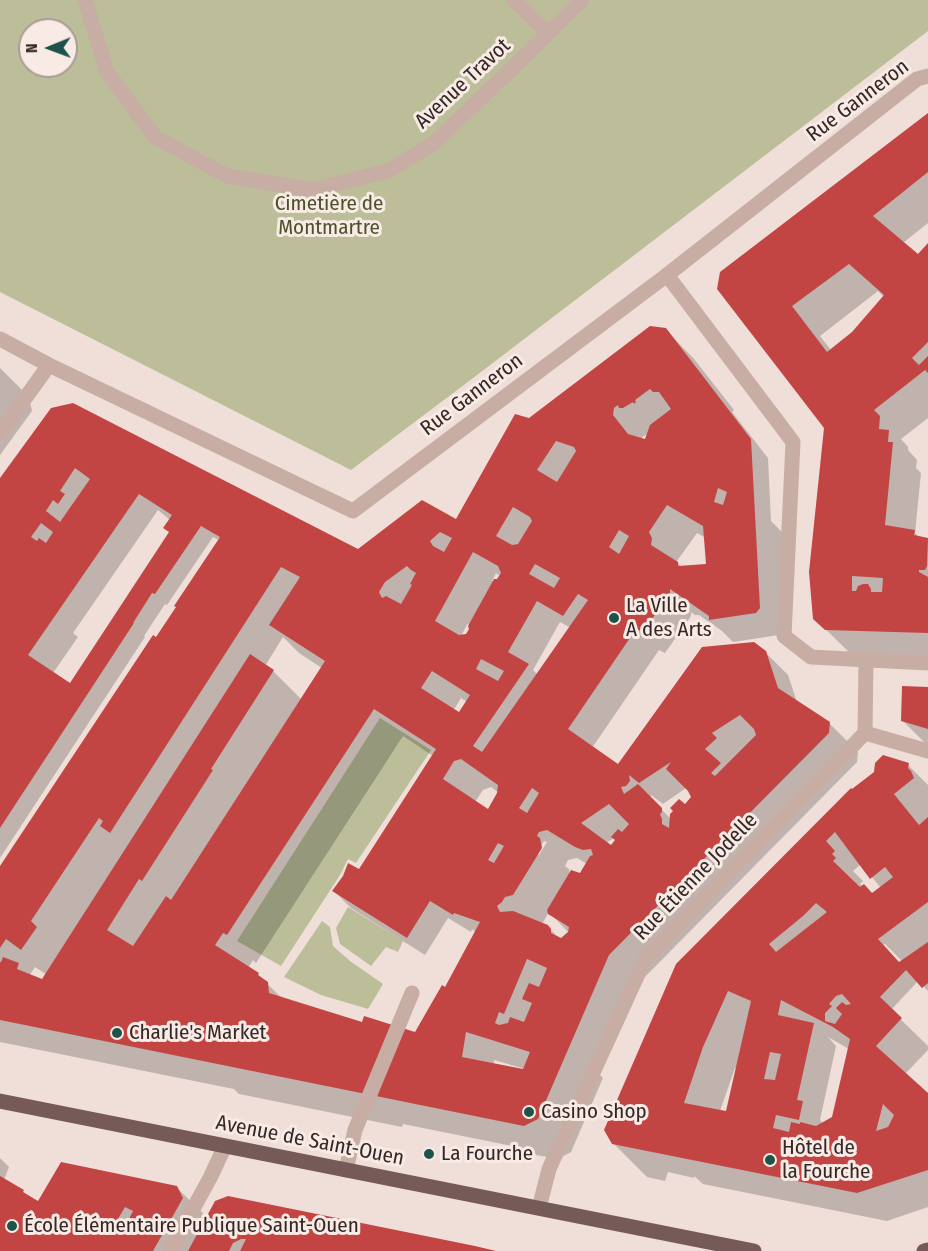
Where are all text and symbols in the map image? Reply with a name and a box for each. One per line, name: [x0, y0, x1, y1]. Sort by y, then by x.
north arrow: [18, 18, 78, 78]
street label: Avenue Travot: [410, 34, 516, 134]
text: N: [22, 43, 41, 53]
street label: Rue Ganneron: [802, 54, 914, 148]
park label: Cimetière de Montmartre: [275, 191, 383, 241]
street label: Rue Ganneron: [416, 348, 528, 442]
place label: La Ville A des Arts: [626, 593, 712, 643]
marker: La Ville A des Arts: [607, 611, 621, 625]
street label: Rue Étienne Jodelle: [629, 808, 763, 946]
place label: Charlie's Market: [129, 1020, 266, 1046]
marker: Charlie's Market: [110, 1026, 124, 1040]
place label: Casino Shop: [541, 1099, 647, 1125]
marker: Casino Shop: [522, 1105, 536, 1119]
street label: Avenue de Saint-Ouen: [214, 1110, 406, 1172]
place label: Hôtel de la Fourche: [782, 1135, 870, 1185]
place label: La Fourche: [441, 1141, 533, 1167]
marker: La Fourche: [422, 1147, 436, 1161]
marker: Hôtel de la Fourche: [763, 1153, 777, 1167]
place label: École Élémentaire Publique Saint-Ouen: [24, 1213, 359, 1239]
marker: École Élémentaire Publique Saint-Ouen: [5, 1219, 19, 1233]

